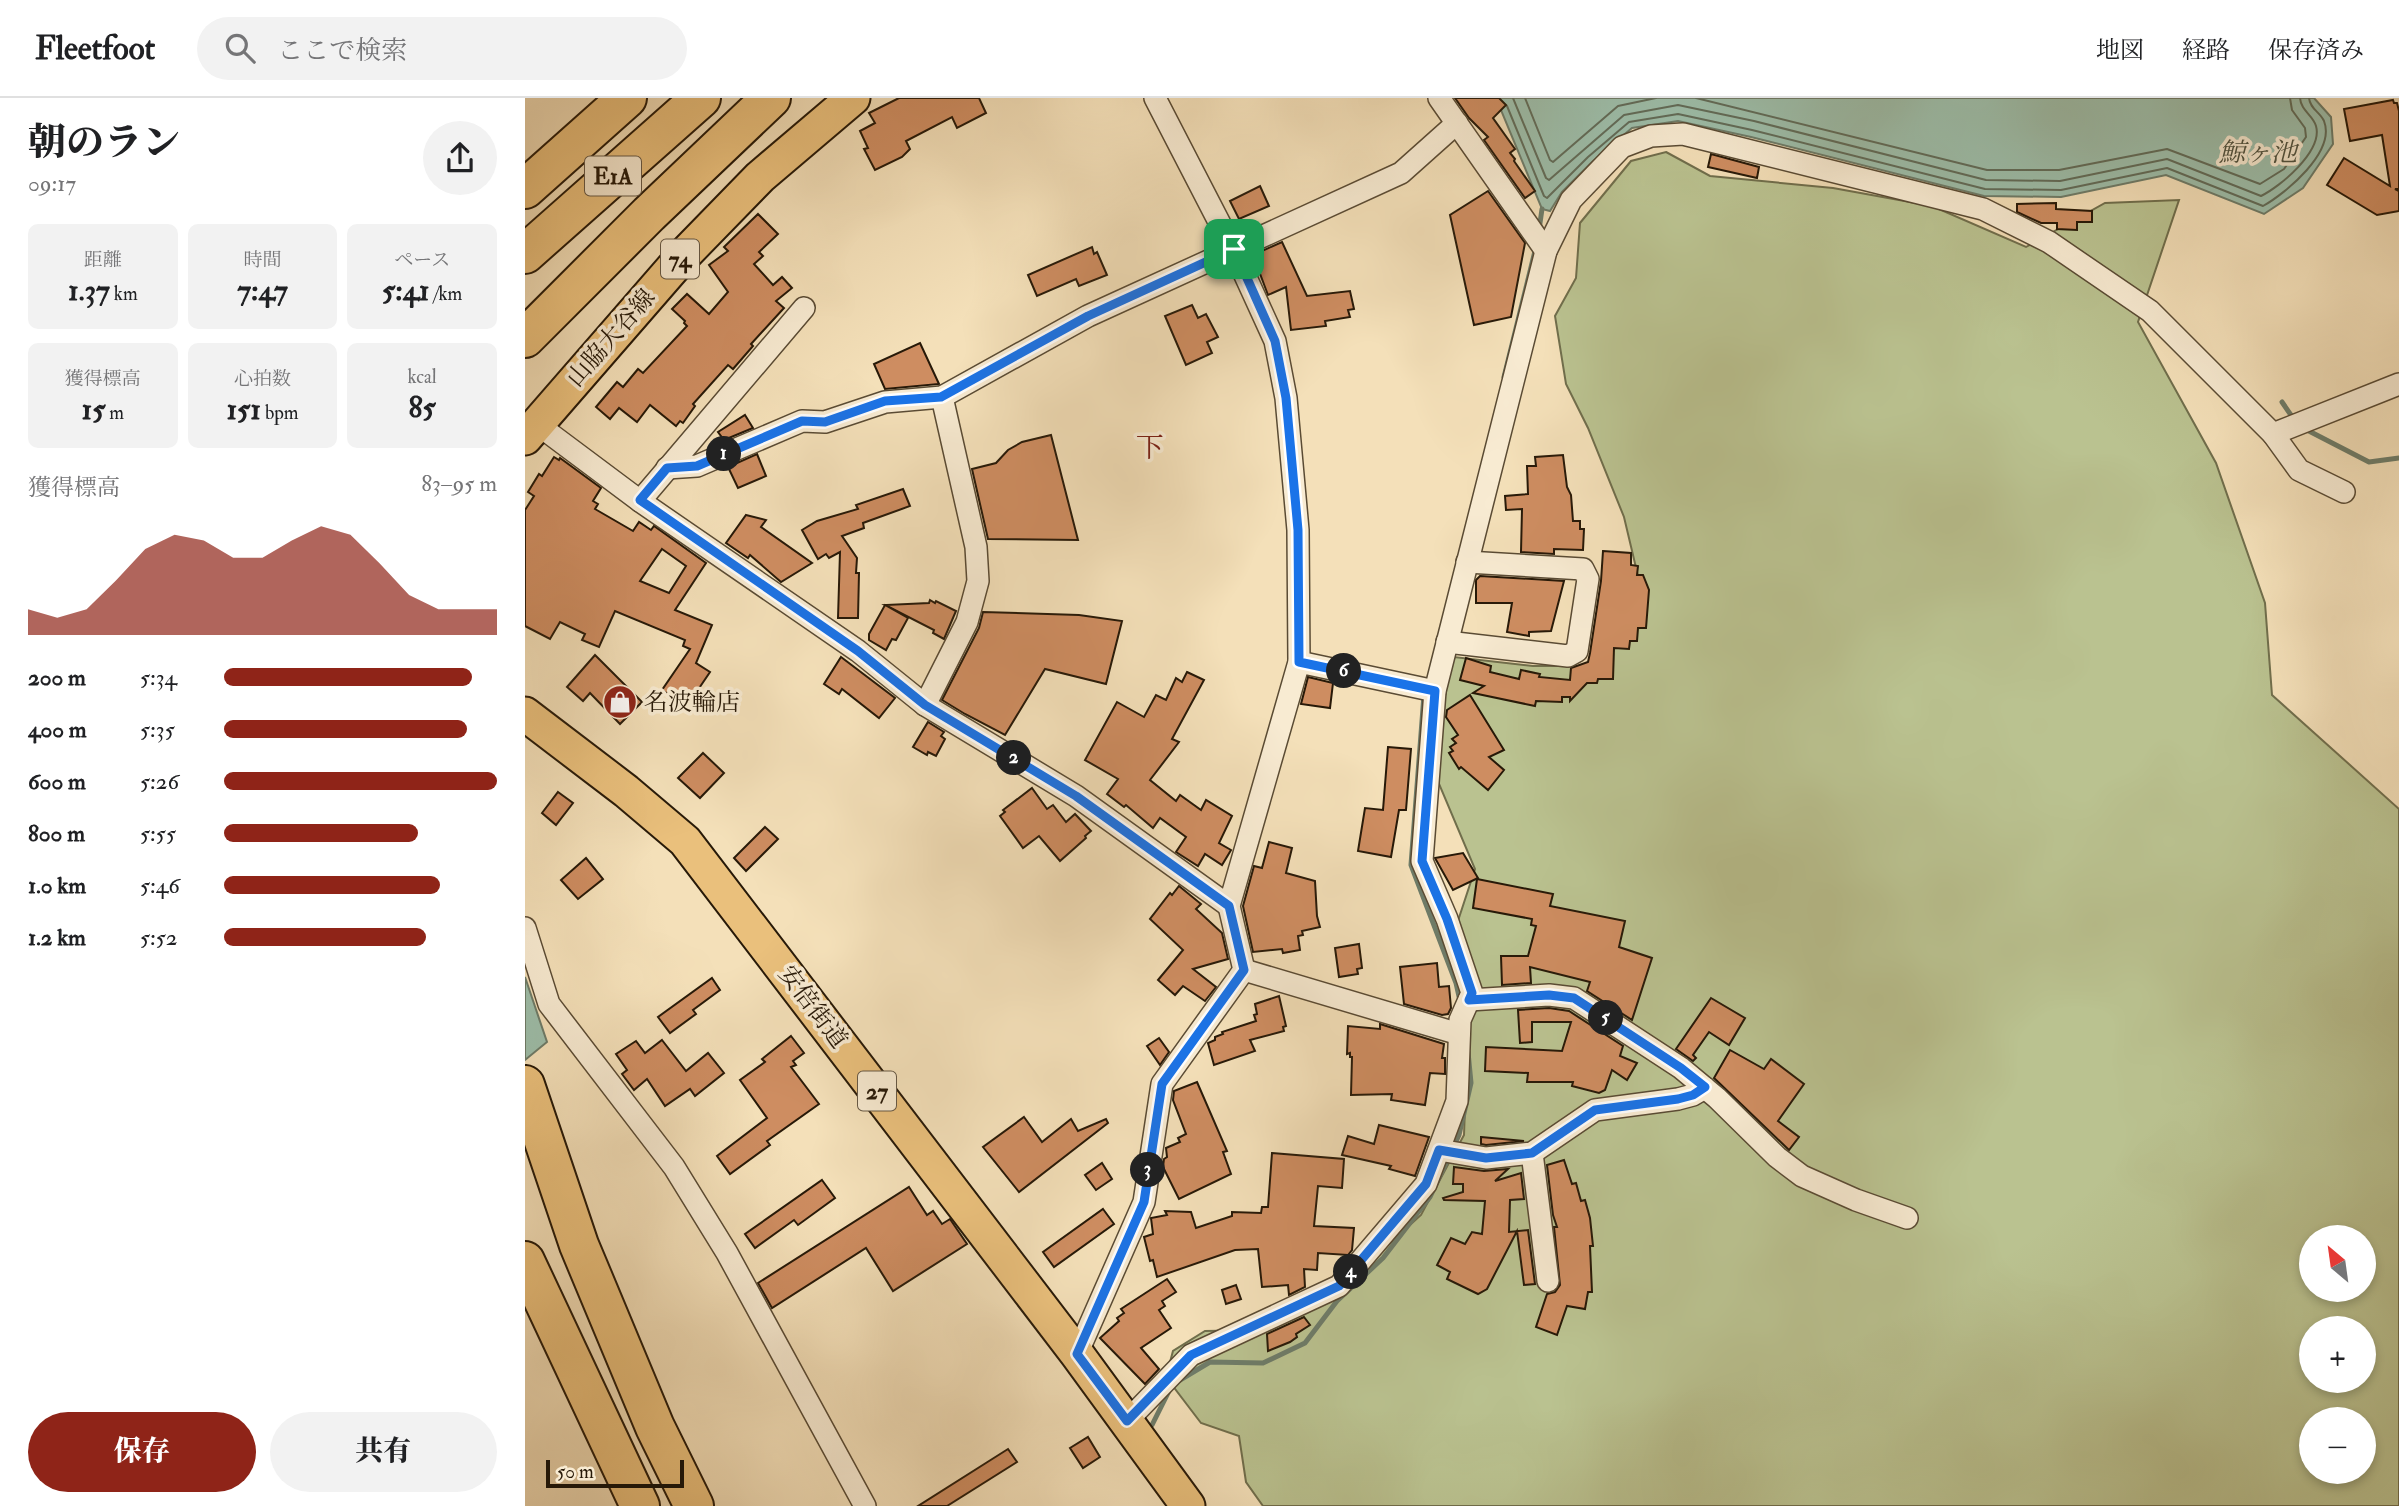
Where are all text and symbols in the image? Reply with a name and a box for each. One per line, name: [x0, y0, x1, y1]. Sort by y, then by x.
search box: [197, 17, 687, 80]
text: Fleetfoot: [35, 28, 155, 69]
icon: search: [221, 29, 259, 67]
text: ここで検索: [277, 35, 407, 67]
text: 地図: [2096, 35, 2144, 66]
text: 経路: [2182, 35, 2230, 66]
text: 保存済み: [2268, 35, 2364, 66]
text: 朝のラン: [28, 119, 180, 167]
button: share: [423, 121, 497, 195]
water label: 鯨ヶ池: [2219, 137, 2300, 169]
road number: E1A: [585, 156, 641, 195]
text: 09:17: [28, 169, 76, 198]
pin: [1204, 219, 1264, 279]
icon: arrive: [1215, 230, 1253, 268]
road number: 74: [661, 240, 699, 278]
text: 距離: [84, 248, 122, 272]
text: 時間: [243, 248, 282, 272]
text: ペース: [394, 248, 450, 272]
text: 1.37: [68, 272, 110, 309]
text: 7:47: [237, 272, 288, 309]
text: 5:41: [382, 272, 430, 309]
text: km: [110, 282, 138, 306]
text: /km: [430, 282, 462, 306]
street label: 山脇大谷線: [560, 283, 662, 393]
text: kcal: [408, 365, 437, 389]
text: 獲得標高: [65, 367, 141, 391]
text: 心拍数: [234, 367, 291, 391]
text: 85: [409, 389, 436, 426]
text: 15: [82, 391, 105, 428]
text: 151: [226, 391, 261, 428]
text: m: [105, 401, 124, 425]
text: bpm: [261, 401, 299, 425]
district label: 下: [1136, 431, 1164, 466]
pin: 1: [707, 436, 741, 472]
text: 1: [720, 441, 727, 465]
text: 83–95 m: [421, 469, 497, 498]
text: 獲得標高: [28, 473, 120, 502]
pin: 6: [1327, 654, 1361, 688]
text: 6: [1339, 658, 1348, 682]
text: 200 m: [28, 663, 86, 692]
text: 5:34: [140, 663, 177, 692]
shop icon: 名波輪店: [601, 683, 639, 721]
place label: 名波輪店: [644, 687, 740, 718]
text: 400 m: [28, 715, 87, 744]
text: 5:35: [140, 715, 175, 744]
pin: 2: [997, 740, 1031, 776]
text: 2: [1009, 745, 1018, 769]
text: 600 m: [28, 767, 86, 796]
text: 5:26: [140, 767, 179, 796]
text: 800 m: [28, 819, 85, 848]
text: 5:55: [140, 819, 176, 848]
text: 1.0 km: [28, 871, 86, 900]
text: 5:46: [140, 871, 180, 900]
text: 1.2 km: [28, 923, 86, 952]
text: 5:52: [140, 923, 177, 952]
street label: 安倍街道: [772, 959, 854, 1055]
pin: 5: [1589, 1000, 1623, 1035]
text: 5: [1601, 1005, 1610, 1029]
road number: 27: [858, 1072, 896, 1110]
pin: 3: [1131, 1152, 1165, 1188]
text: 3: [1144, 1157, 1151, 1181]
north arrow: [2299, 1225, 2377, 1302]
map controls: [2299, 1225, 2376, 1484]
pin: 4: [1333, 1254, 1369, 1290]
text: 4: [1345, 1259, 1356, 1283]
button: +: [2299, 1316, 2376, 1393]
button: −: [2299, 1407, 2376, 1484]
button: 保存: [28, 1412, 256, 1492]
button: 共有: [270, 1412, 497, 1492]
scale bar: [546, 1457, 684, 1489]
text: 50 m: [557, 1460, 594, 1484]

